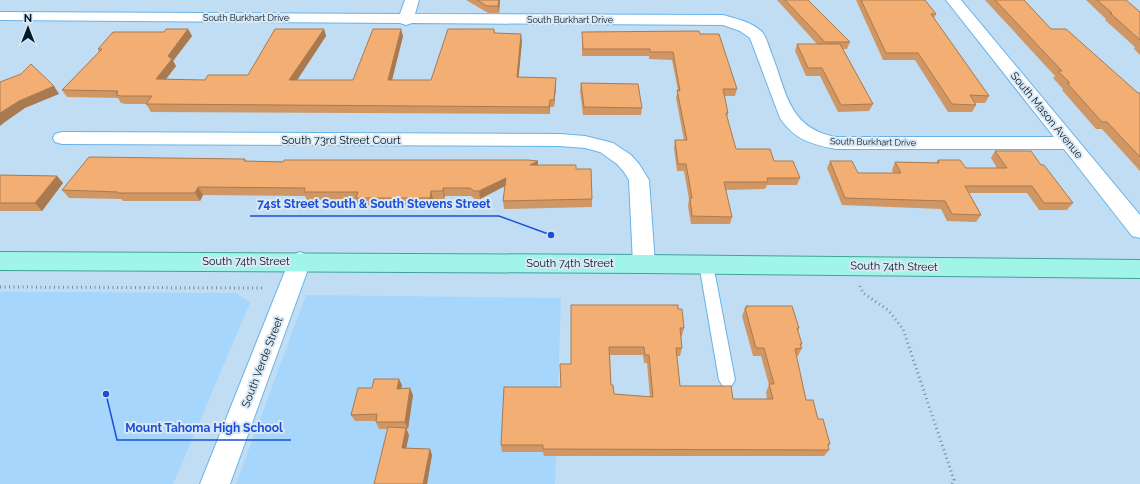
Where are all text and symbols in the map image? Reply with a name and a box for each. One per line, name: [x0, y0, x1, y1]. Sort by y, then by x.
north arrow: [8, 8, 48, 48]
text: N: [24, 12, 32, 25]
street label: South Burkhart Drive: [203, 13, 290, 23]
street label: South Burkhart Drive: [527, 15, 614, 25]
street label: South Mason Avenue: [1008, 69, 1086, 162]
street label: South 73rd Street Court: [281, 134, 401, 147]
street label: South Burkhart Drive: [830, 136, 917, 148]
callout: 74st Street South & South Stevens Street: [250, 192, 499, 216]
text: 74st Street South & South Stevens Street: [257, 197, 491, 211]
street label: South 74th Street: [202, 255, 290, 268]
street label: South 74th Street: [526, 257, 614, 270]
street label: South 74th Street: [850, 259, 938, 274]
street label: South Verde Street: [239, 315, 286, 409]
callout: Mount Tahoma High School: [117, 416, 291, 440]
text: Mount Tahoma High School: [125, 421, 283, 435]

